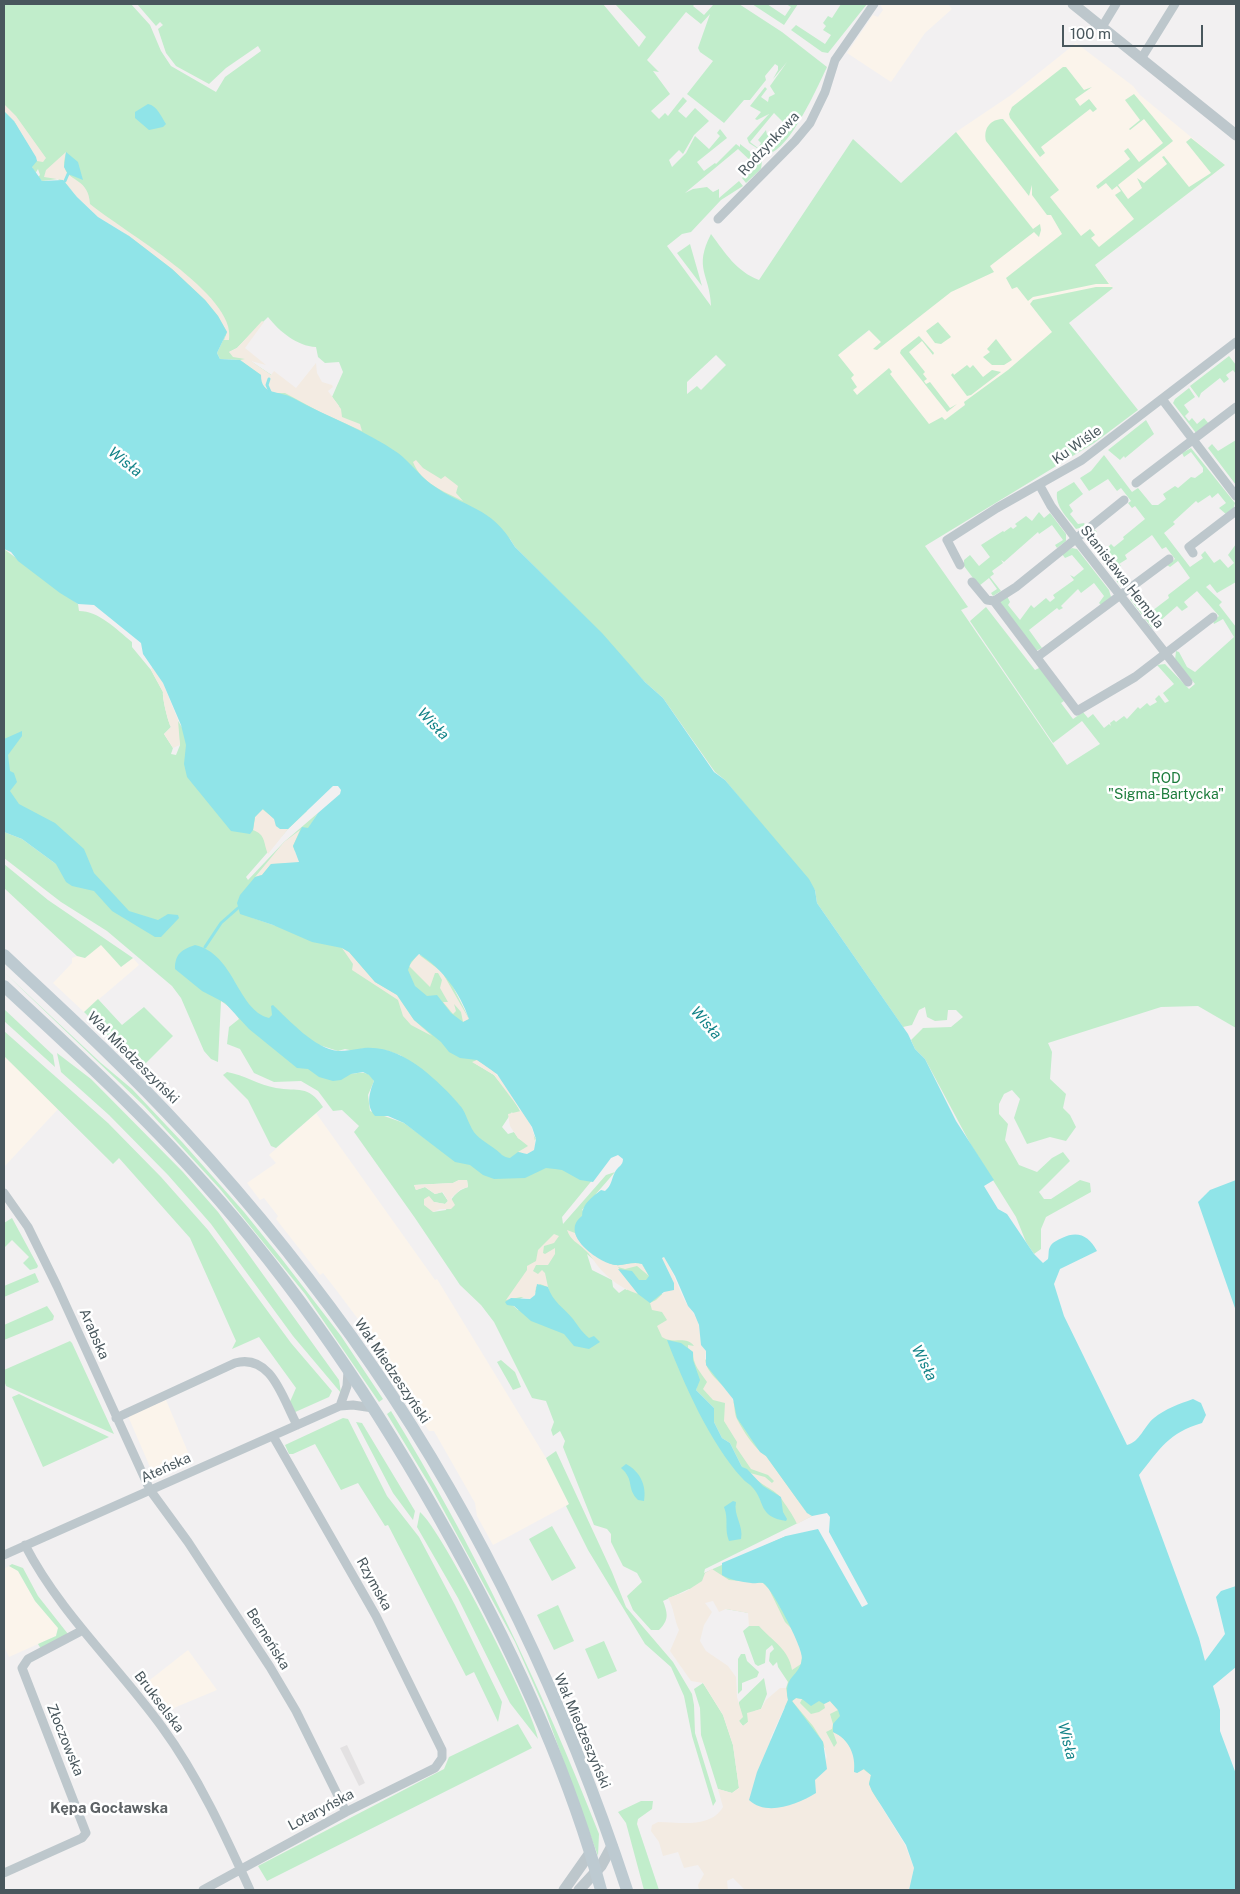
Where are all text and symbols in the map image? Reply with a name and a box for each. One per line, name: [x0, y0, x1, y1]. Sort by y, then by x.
scale bar: [1065, 15, 1206, 47]
text: 100 m: [1070, 25, 1111, 42]
street label: Rodzynkowa: [735, 108, 803, 180]
street label: Ku Wiśle: [1049, 422, 1105, 468]
water label: Wisła: [105, 443, 145, 481]
street label: Stanisława Hempla: [1077, 522, 1167, 632]
water label: Wisła: [413, 704, 453, 744]
park label: ROD "Sigma-Bartycka": [1108, 771, 1224, 804]
water label: Wisła: [687, 1003, 725, 1043]
street label: Wał Miedzeszyński: [84, 1009, 182, 1107]
street label: Arabska: [75, 1306, 113, 1362]
street label: Wał Miedzeszyński: [351, 1315, 433, 1427]
water label: Wisła: [907, 1342, 941, 1384]
street label: Ateńska: [138, 1450, 194, 1486]
street label: Rzymska: [353, 1555, 395, 1613]
street label: Berneńska: [242, 1605, 294, 1673]
street label: Brukselska: [131, 1668, 187, 1736]
street label: Wał Miedzeszyński: [550, 1671, 614, 1791]
street label: Złoczowska: [43, 1701, 87, 1779]
water label: Wisła: [1053, 1720, 1081, 1762]
street label: Lotaryńska: [285, 1786, 357, 1834]
district label: Kępa Gocławska: [50, 1799, 168, 1817]

